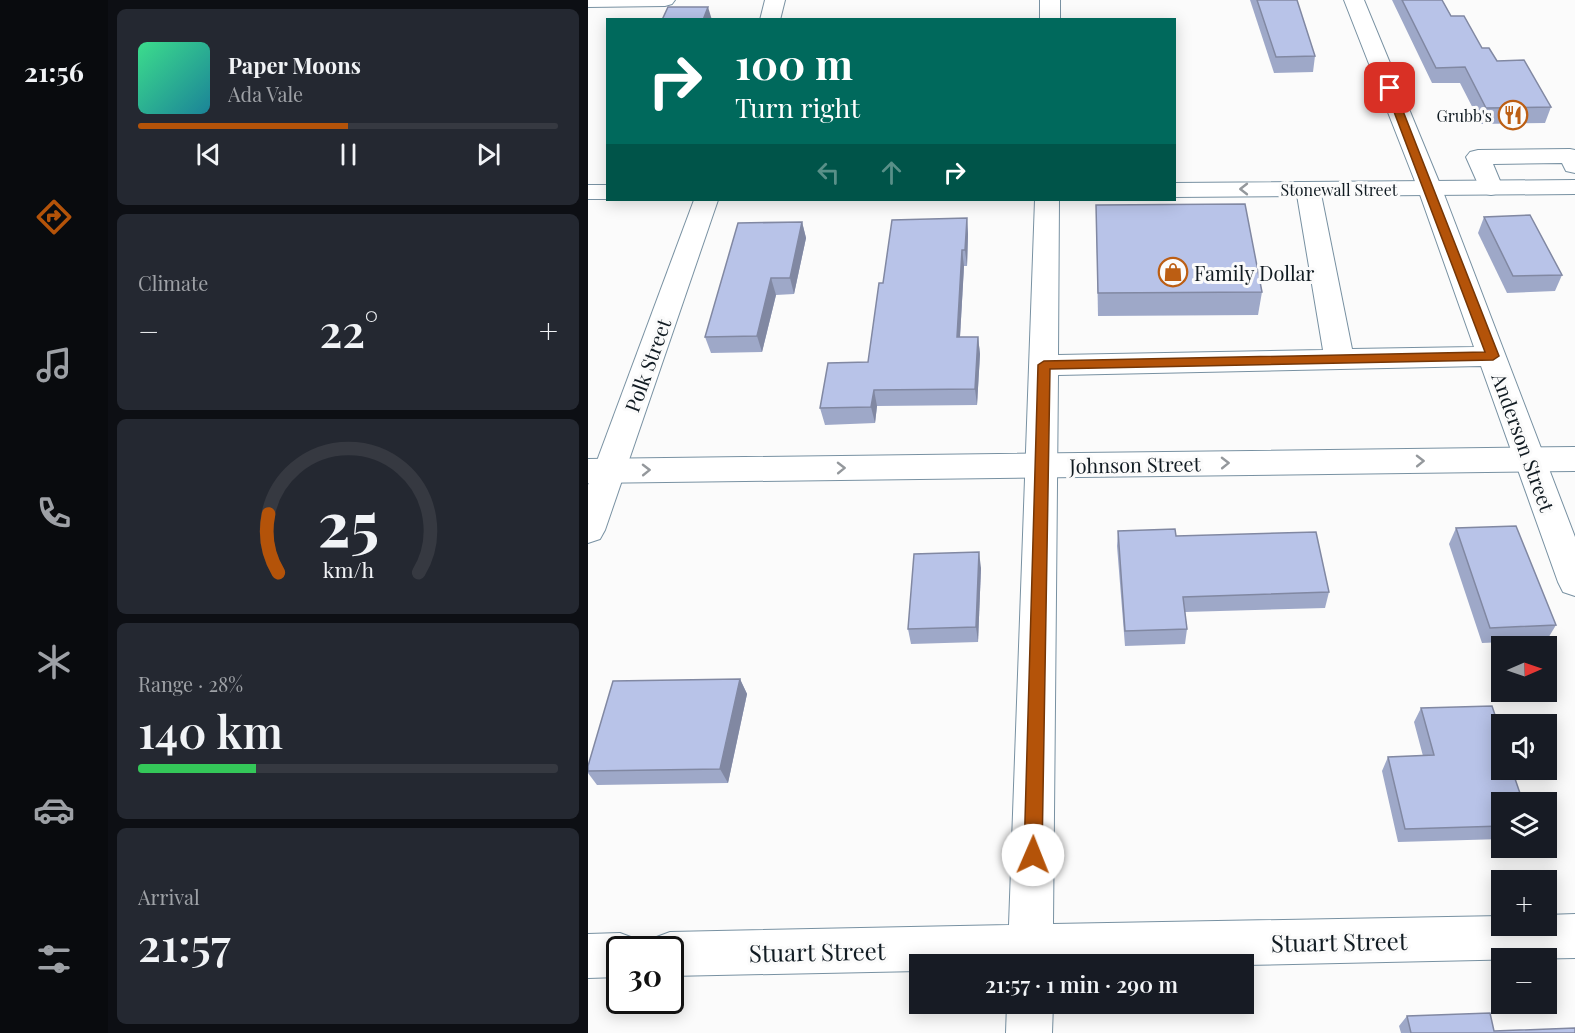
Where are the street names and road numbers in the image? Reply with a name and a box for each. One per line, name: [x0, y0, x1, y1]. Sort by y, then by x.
street label: Stonewall Street: [1281, 179, 1398, 200]
street label: Polk Street: [618, 314, 677, 415]
street label: Anderson Street: [1486, 368, 1562, 516]
street label: Johnson Street: [1068, 449, 1202, 479]
street label: Stuart Street: [1270, 924, 1408, 958]
street label: Stuart Street: [748, 934, 886, 968]

